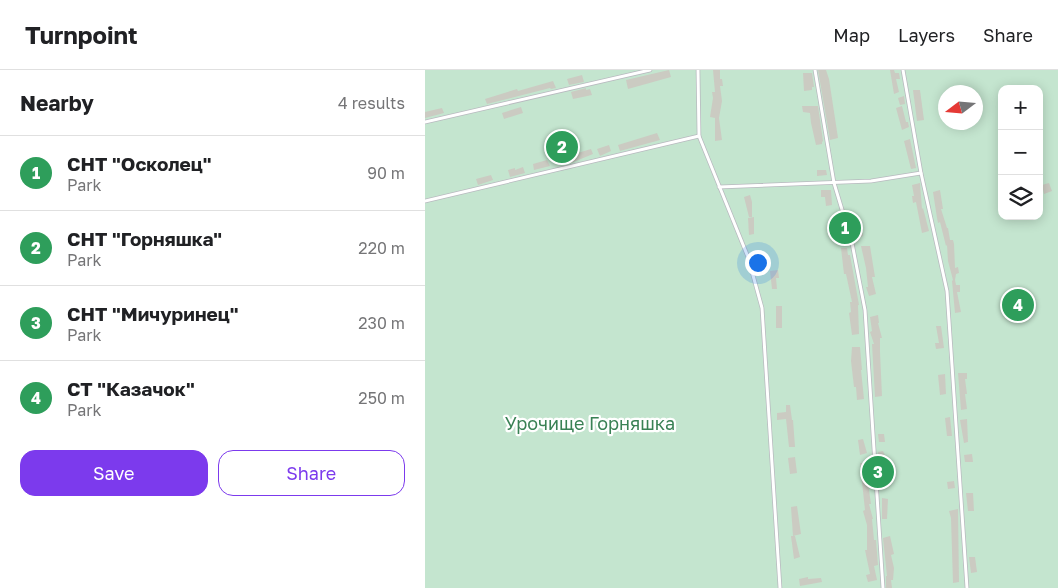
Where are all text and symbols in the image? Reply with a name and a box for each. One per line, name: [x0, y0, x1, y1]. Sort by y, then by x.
text: Turnpoint: [25, 20, 138, 49]
text: Map: [833, 24, 870, 46]
text: Layers: [898, 24, 955, 46]
text: Share: [983, 24, 1033, 46]
north arrow: [938, 85, 983, 130]
map controls: [998, 85, 1043, 220]
button: +: [998, 85, 1043, 130]
text: Nearby: [20, 90, 94, 116]
text: 4 results: [338, 93, 405, 113]
pin: 2: [546, 128, 578, 166]
button: −: [998, 130, 1043, 175]
text: СНТ "Осколец": [67, 152, 211, 175]
text: 1: [32, 163, 40, 183]
text: 90 m: [367, 163, 405, 183]
text: Park: [67, 175, 102, 195]
button: layers: [998, 175, 1043, 220]
pin: 1: [829, 209, 861, 247]
text: СНТ "Горняшка": [67, 227, 222, 250]
text: 2: [31, 238, 41, 258]
text: 220 m: [358, 238, 405, 258]
text: Park: [67, 250, 102, 270]
your location: [745, 250, 771, 276]
pin: 4: [1002, 286, 1034, 324]
text: СНТ "Мичуринец": [67, 302, 238, 325]
text: 3: [31, 313, 41, 333]
text: 230 m: [358, 313, 405, 333]
text: Park: [67, 325, 102, 345]
text: СТ "Казачок": [67, 377, 195, 400]
text: 4: [31, 388, 41, 408]
text: 250 m: [358, 388, 405, 408]
text: Park: [67, 400, 102, 420]
park label: Урочище Горняшка: [505, 412, 675, 434]
button: Save: [20, 450, 208, 496]
button: Share: [218, 450, 405, 496]
pin: 3: [862, 453, 894, 491]

